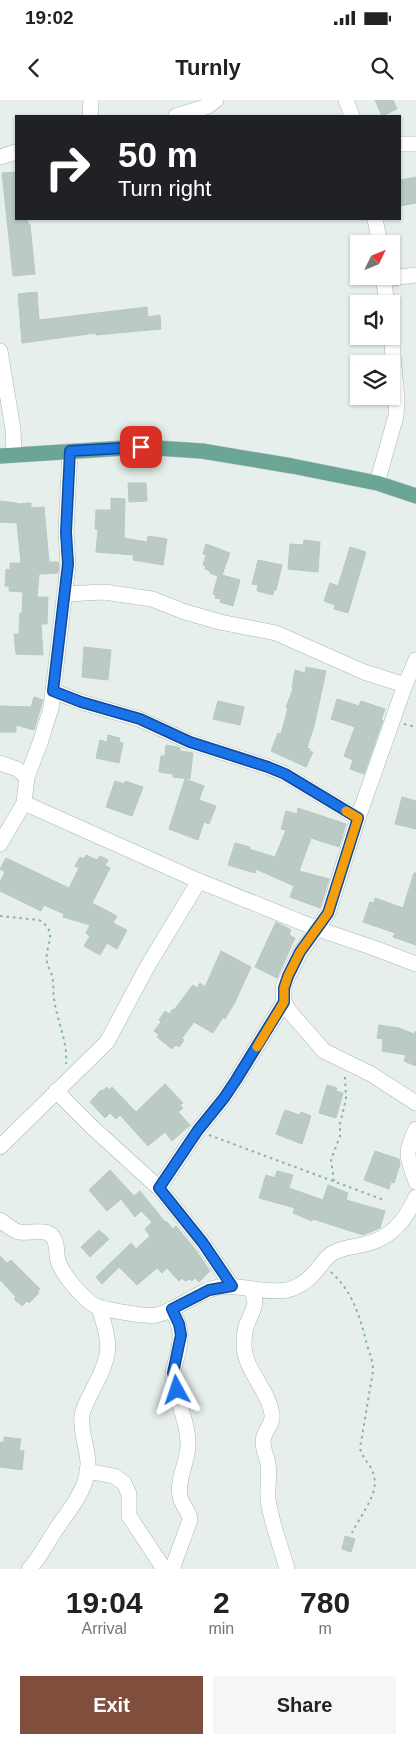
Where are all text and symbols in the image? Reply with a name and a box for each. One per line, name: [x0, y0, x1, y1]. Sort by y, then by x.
text: 19:02: [25, 7, 74, 28]
icon: back: [20, 54, 48, 82]
icon: search: [368, 54, 396, 82]
text: Turnly: [175, 55, 241, 80]
icon: right: [35, 135, 100, 200]
text: 50 m: [118, 135, 198, 174]
text: Turn right: [118, 176, 211, 201]
north arrow: [350, 235, 400, 285]
map controls: [350, 235, 400, 405]
button: sound: [350, 295, 400, 345]
button: layers: [350, 355, 400, 405]
pin: [120, 426, 162, 468]
icon: arrive: [127, 433, 155, 461]
position arrow: [150, 1363, 202, 1415]
text: 19:04: [66, 1586, 143, 1619]
text: 2: [213, 1586, 230, 1619]
text: 780: [300, 1586, 350, 1619]
text: Arrival: [82, 1620, 127, 1637]
text: min: [208, 1620, 234, 1637]
text: m: [318, 1620, 332, 1637]
button: Exit: [20, 1676, 203, 1734]
button: Share: [213, 1676, 396, 1734]

